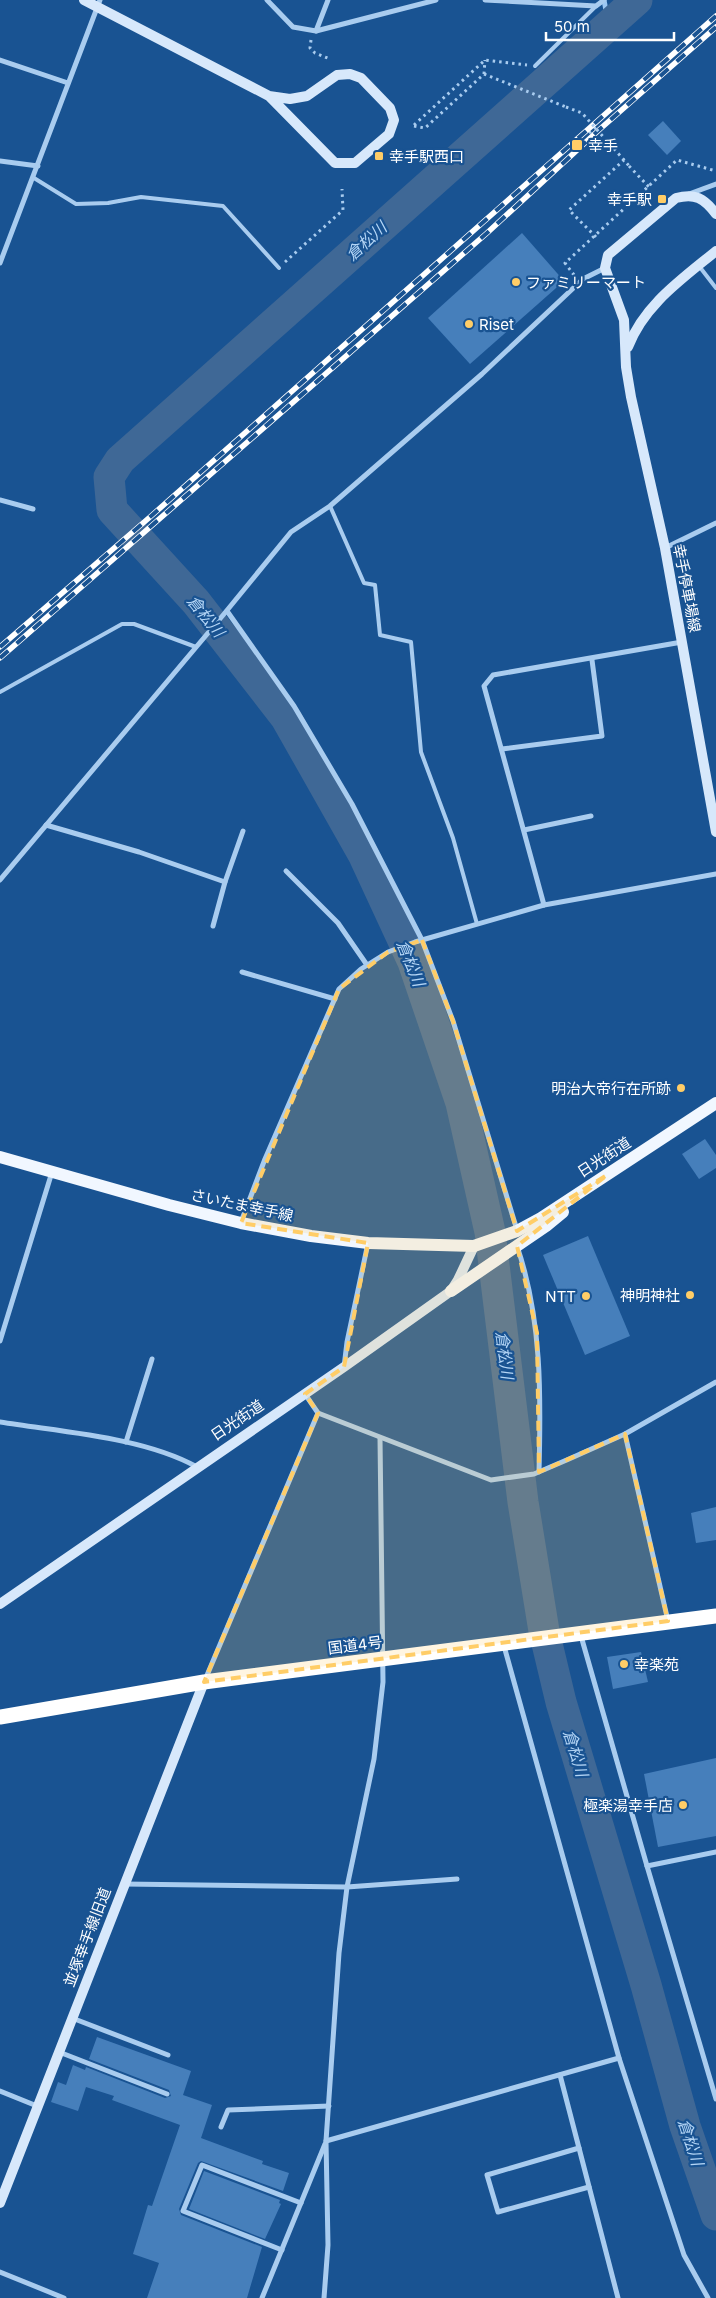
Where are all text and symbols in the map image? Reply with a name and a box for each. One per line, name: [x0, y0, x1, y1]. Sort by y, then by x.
scale bar: [546, 10, 674, 42]
text: 50 m: [554, 17, 590, 36]
place label: 幸手: [588, 136, 618, 155]
marker: 幸手: [570, 138, 584, 152]
place label: 幸手駅西口: [389, 147, 464, 166]
marker: 幸手駅西口: [373, 150, 385, 162]
place label: 幸手駅: [607, 190, 652, 209]
marker: 幸手駅: [656, 193, 668, 205]
water label: 倉松川: [341, 216, 392, 264]
place label: ファミリーマート: [526, 273, 646, 292]
marker: ファミリーマート: [510, 276, 522, 288]
place label: Riset: [479, 315, 514, 334]
marker: Riset: [463, 318, 475, 330]
street label: 幸手停車場線: [669, 542, 705, 634]
water label: 倉松川: [183, 591, 230, 642]
water label: 倉松川: [393, 937, 430, 991]
place label: 明治大帝行在所跡: [551, 1079, 671, 1098]
marker: 明治大帝行在所跡: [675, 1082, 687, 1094]
street label: 日光街道: [574, 1133, 634, 1181]
street label: さいたま幸手線: [189, 1185, 295, 1225]
place label: 神明神社: [620, 1286, 680, 1305]
place label: NTT: [545, 1287, 576, 1306]
marker: 神明神社: [684, 1289, 696, 1301]
marker: NTT: [580, 1290, 592, 1302]
water label: 倉松川: [492, 1330, 518, 1382]
street label: 日光街道: [207, 1395, 267, 1445]
street label: 国道4号: [327, 1632, 383, 1658]
place label: 幸楽苑: [634, 1655, 679, 1674]
marker: 幸楽苑: [618, 1658, 630, 1670]
water label: 倉松川: [559, 1727, 593, 1781]
place label: 極楽湯幸手店: [583, 1796, 673, 1815]
marker: 極楽湯幸手店: [677, 1799, 689, 1811]
street label: 並塚幸手線旧道: [59, 1885, 115, 1989]
water label: 倉松川: [674, 2116, 709, 2170]

